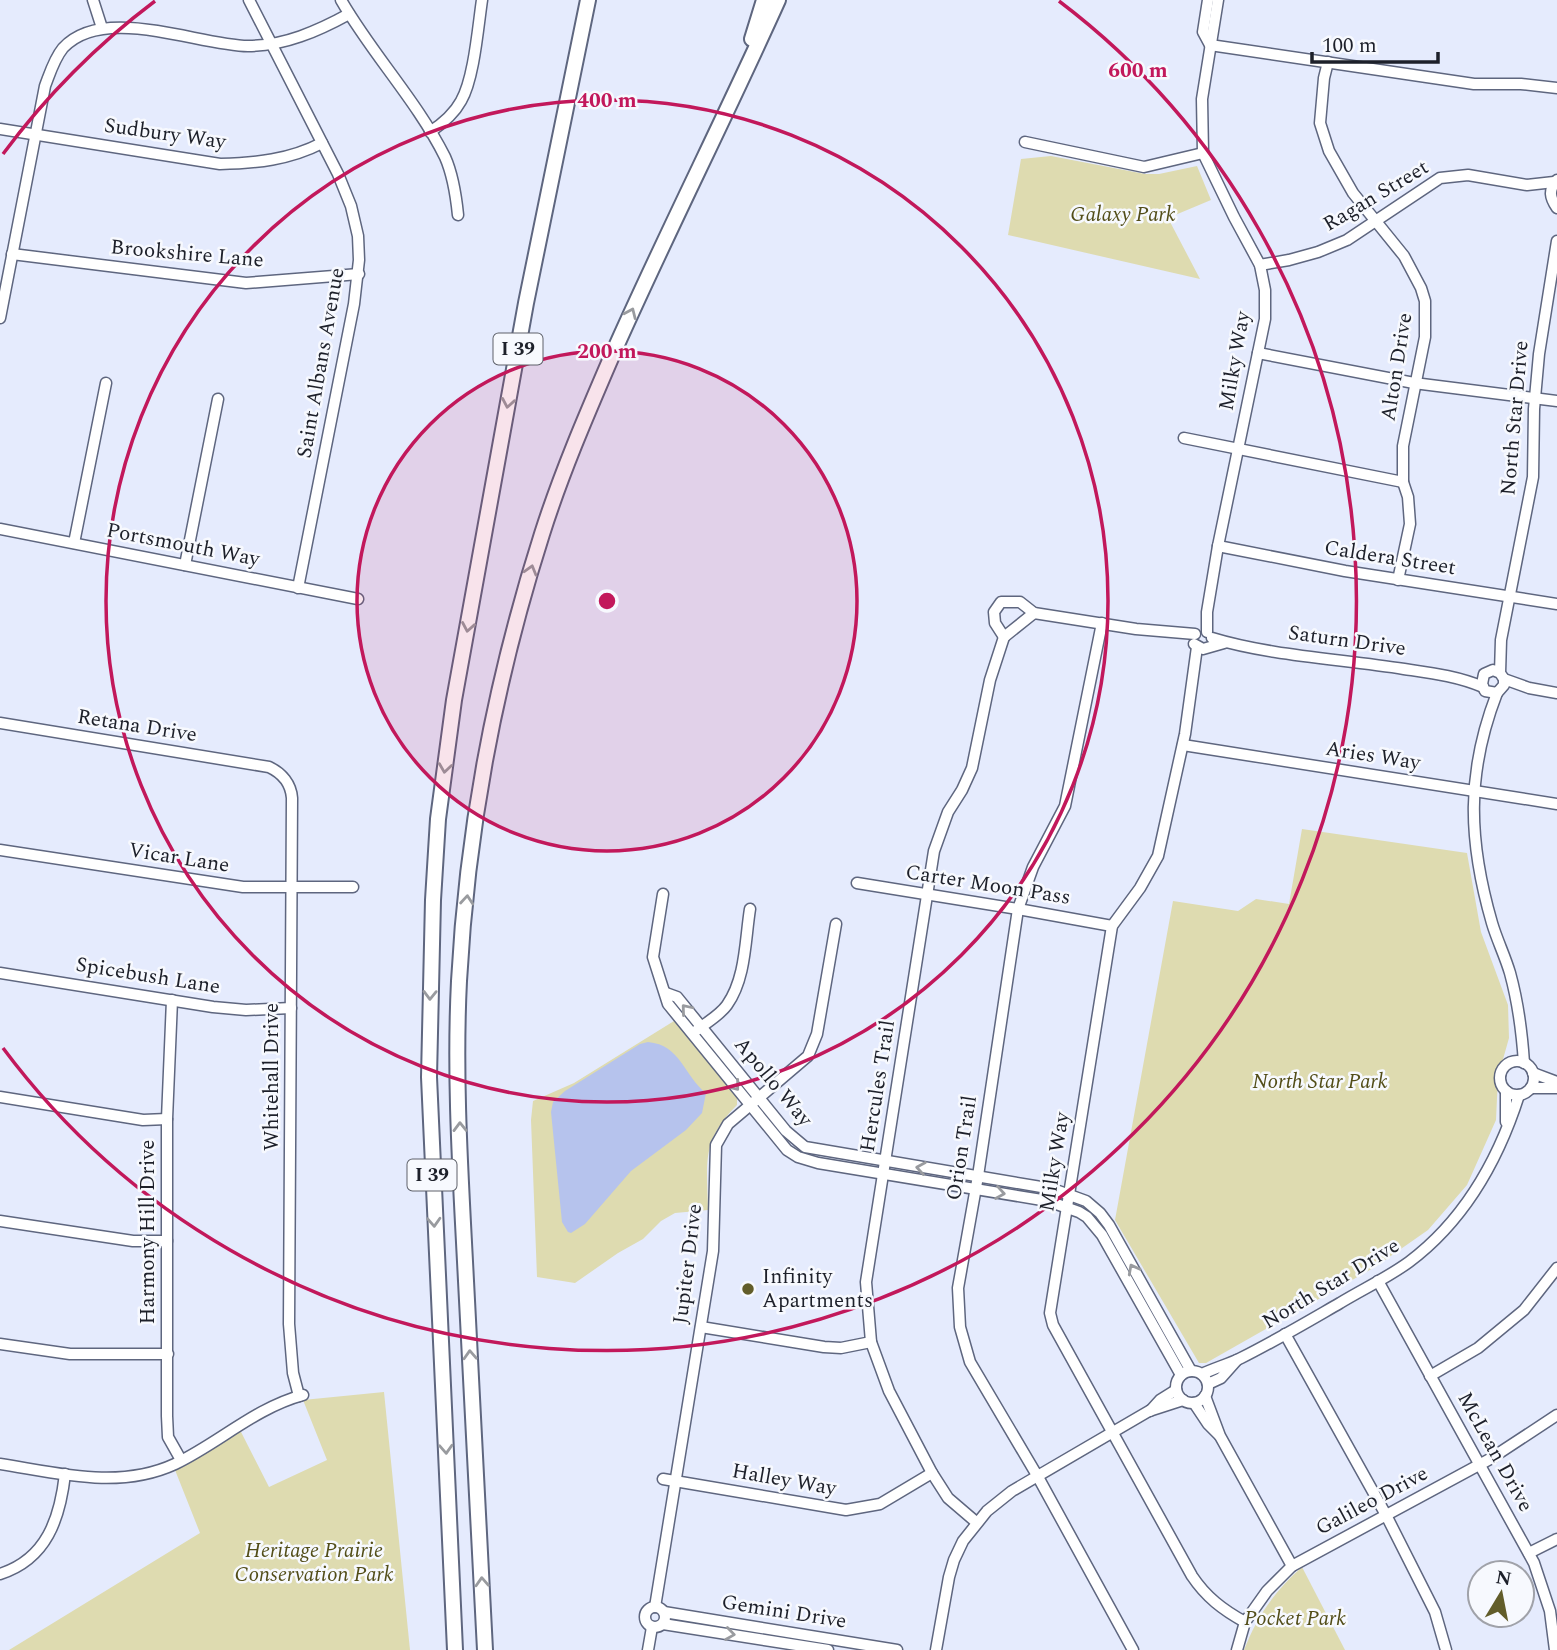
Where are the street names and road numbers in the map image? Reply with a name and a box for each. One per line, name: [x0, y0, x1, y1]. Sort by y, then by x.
street label: Sudbury Way: [102, 110, 229, 158]
street label: Ragan Street: [1317, 152, 1435, 240]
street label: Brookshire Lane: [109, 231, 265, 277]
street label: Saint Albans Avenue: [288, 265, 354, 461]
street label: Milky Way: [1211, 308, 1260, 413]
street label: Alton Drive: [1373, 310, 1421, 424]
road number: I 39: [494, 334, 542, 364]
street label: North Star Drive: [1492, 339, 1538, 497]
street label: Portsmouth Way: [104, 514, 263, 576]
street label: Caldera Street: [1322, 532, 1458, 584]
street label: Saturn Drive: [1286, 617, 1408, 665]
street label: Retana Drive: [75, 701, 199, 751]
street label: Aries Way: [1323, 733, 1424, 779]
street label: Vicar Lane: [126, 834, 232, 882]
street label: Carter Moon Pass: [903, 856, 1073, 914]
street label: Spicebush Lane: [73, 949, 223, 1003]
street label: Whitehall Drive: [256, 1003, 288, 1151]
street label: Hercules Trail: [852, 1018, 904, 1154]
street label: Apollo Way: [726, 1030, 821, 1135]
street label: Orion Trail: [938, 1093, 986, 1203]
street label: Milky Way: [1031, 1109, 1079, 1214]
street label: Harmony Hill Drive: [132, 1140, 164, 1324]
road number: I 39: [408, 1160, 457, 1190]
street label: Jupiter Drive: [665, 1202, 711, 1326]
street label: North Star Drive: [1256, 1230, 1406, 1338]
street label: McLean Drive: [1449, 1386, 1541, 1518]
street label: Halley Way: [729, 1455, 840, 1505]
street label: Galileo Drive: [1310, 1458, 1434, 1544]
street label: Gemini Drive: [719, 1586, 849, 1638]

